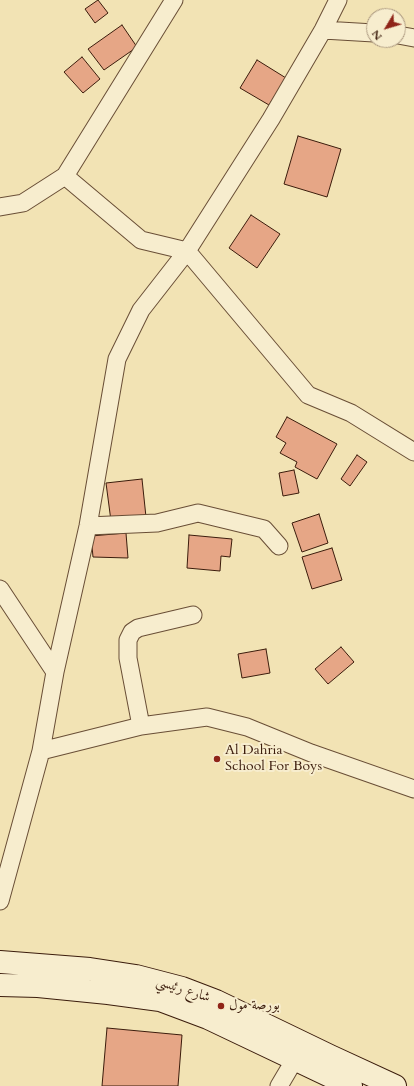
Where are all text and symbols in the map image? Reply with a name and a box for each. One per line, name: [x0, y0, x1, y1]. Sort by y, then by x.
north arrow: [366, 8, 406, 48]
text: N: [368, 27, 386, 43]
place label: Al Dahria School For Boys: [225, 743, 322, 776]
marker: Al Dahria School For Boys: [212, 754, 222, 764]
street label: شارع رئيسي: [154, 973, 212, 1007]
place label: بورصة مول: [229, 998, 280, 1014]
marker: بورصة مول: [216, 1001, 226, 1011]

